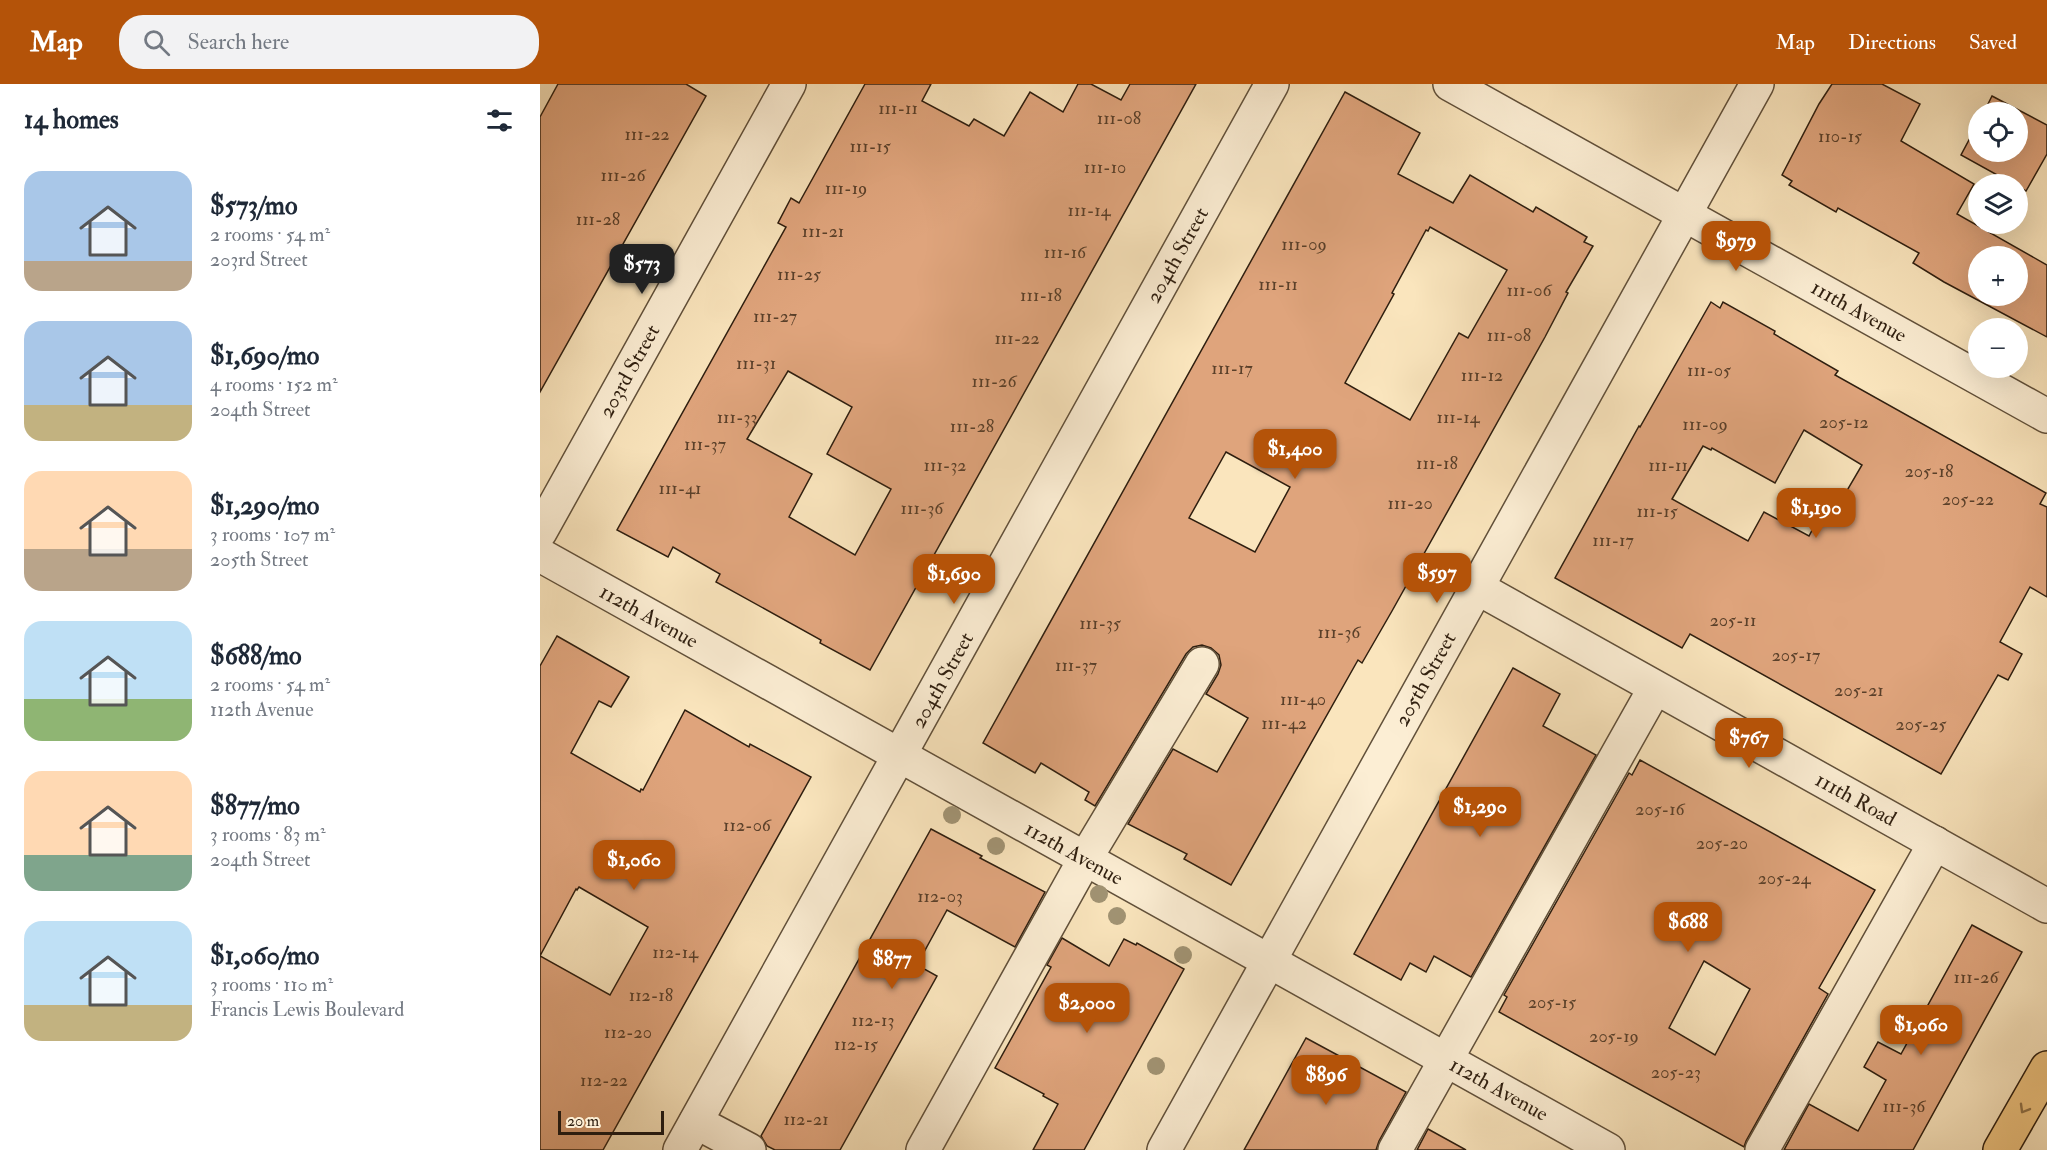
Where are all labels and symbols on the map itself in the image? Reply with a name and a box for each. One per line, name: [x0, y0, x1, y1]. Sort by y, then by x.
house number: 111-11: [878, 97, 918, 120]
house number: 111-08: [1097, 107, 1141, 130]
house number: 111-22: [624, 123, 670, 146]
house number: 110-15: [1818, 125, 1862, 148]
house number: 111-15: [849, 135, 891, 158]
house number: 111-10: [1084, 156, 1126, 179]
house number: 111-26: [600, 164, 646, 187]
house number: 111-19: [825, 177, 867, 200]
house number: 111-14: [1067, 199, 1112, 222]
street label: 204th Street: [1140, 202, 1215, 308]
house number: 111-28: [576, 208, 620, 231]
house number: 111-21: [802, 220, 844, 243]
pin: $979: [1700, 221, 1772, 272]
house number: 111-09: [1281, 233, 1327, 256]
house number: 111-16: [1044, 241, 1087, 264]
pin: $573: [606, 244, 678, 295]
house number: 111-25: [777, 263, 821, 286]
house number: 111-11: [1258, 273, 1298, 296]
street label: 111th Avenue: [1806, 274, 1912, 349]
house number: 111-06: [1506, 279, 1553, 302]
house number: 111-18: [1020, 284, 1062, 307]
house number: 111-27: [753, 305, 797, 328]
street label: 203rd Street: [593, 320, 666, 423]
house number: 111-08: [1487, 324, 1531, 347]
house number: 111-22: [994, 327, 1040, 350]
house number: 111-31: [736, 352, 776, 375]
house number: 111-17: [1211, 357, 1253, 380]
house number: 111-05: [1687, 359, 1731, 382]
house number: 111-12: [1461, 364, 1503, 387]
house number: 111-26: [971, 370, 1017, 393]
house number: 111-33: [717, 406, 757, 429]
house number: 111-14: [1436, 406, 1481, 429]
house number: 205-12: [1819, 411, 1869, 434]
house number: 111-09: [1682, 413, 1728, 436]
house number: 111-28: [950, 415, 994, 438]
pin: $1,400: [1246, 429, 1344, 480]
house number: 111-37: [684, 433, 726, 456]
house number: 111-18: [1416, 452, 1458, 475]
house number: 111-32: [924, 454, 966, 477]
house number: 111-11: [1648, 454, 1688, 477]
house number: 205-18: [1905, 460, 1953, 483]
house number: 111-41: [658, 477, 702, 500]
pin: $1,190: [1767, 488, 1865, 539]
house number: 205-22: [1942, 488, 1994, 511]
house number: 111-20: [1387, 492, 1433, 515]
house number: 111-36: [901, 497, 944, 520]
house number: 111-15: [1636, 500, 1678, 523]
house number: 111-17: [1592, 529, 1634, 552]
pin: $597: [1401, 553, 1473, 604]
pin: $1,690: [905, 554, 1003, 605]
street label: 112th Avenue: [595, 578, 703, 655]
house number: 205-11: [1710, 609, 1756, 632]
house number: 111-35: [1079, 612, 1121, 635]
house number: 111-36: [1318, 621, 1361, 644]
street label: 204th Street: [905, 627, 980, 733]
street label: 205th Street: [1389, 627, 1462, 731]
house number: 205-17: [1772, 644, 1820, 667]
house number: 111-37: [1055, 654, 1097, 677]
house number: 205-21: [1834, 679, 1884, 702]
house number: 111-40: [1280, 688, 1326, 711]
house number: 111-42: [1261, 712, 1307, 735]
house number: 205-25: [1896, 713, 1947, 736]
pin: $767: [1713, 718, 1785, 769]
street label: 111th Road: [1810, 766, 1902, 833]
pin: $1,290: [1431, 787, 1529, 838]
house number: 205-16: [1635, 798, 1686, 821]
house number: 112-06: [723, 814, 772, 837]
street label: 112th Avenue: [1020, 815, 1128, 892]
house number: 205-20: [1696, 832, 1748, 855]
pin: $1,060: [585, 840, 683, 891]
house number: 205-24: [1758, 867, 1812, 890]
house number: 112-03: [917, 885, 963, 908]
pin: $688: [1652, 902, 1724, 953]
pin: $877: [856, 939, 928, 990]
house number: 112-14: [652, 941, 699, 964]
house number: 111-26: [1953, 966, 1999, 989]
pin: $2,000: [1038, 983, 1136, 1034]
house number: 112-18: [629, 984, 673, 1007]
house number: 205-15: [1528, 991, 1576, 1014]
pin: $1,060: [1872, 1005, 1970, 1056]
house number: 112-13: [852, 1009, 894, 1032]
house number: 112-20: [604, 1021, 652, 1044]
house number: 205-19: [1589, 1025, 1639, 1048]
house number: 112-15: [834, 1033, 878, 1056]
street label: 112th Avenue: [1445, 1051, 1553, 1128]
pin: $896: [1290, 1055, 1362, 1106]
house number: 205-23: [1651, 1061, 1701, 1084]
house number: 112-22: [580, 1069, 628, 1092]
house number: 111-36: [1883, 1095, 1926, 1118]
one-way arrow: [2019, 1103, 2031, 1113]
scale bar: [558, 1108, 664, 1136]
house number: 112-21: [783, 1108, 829, 1131]

